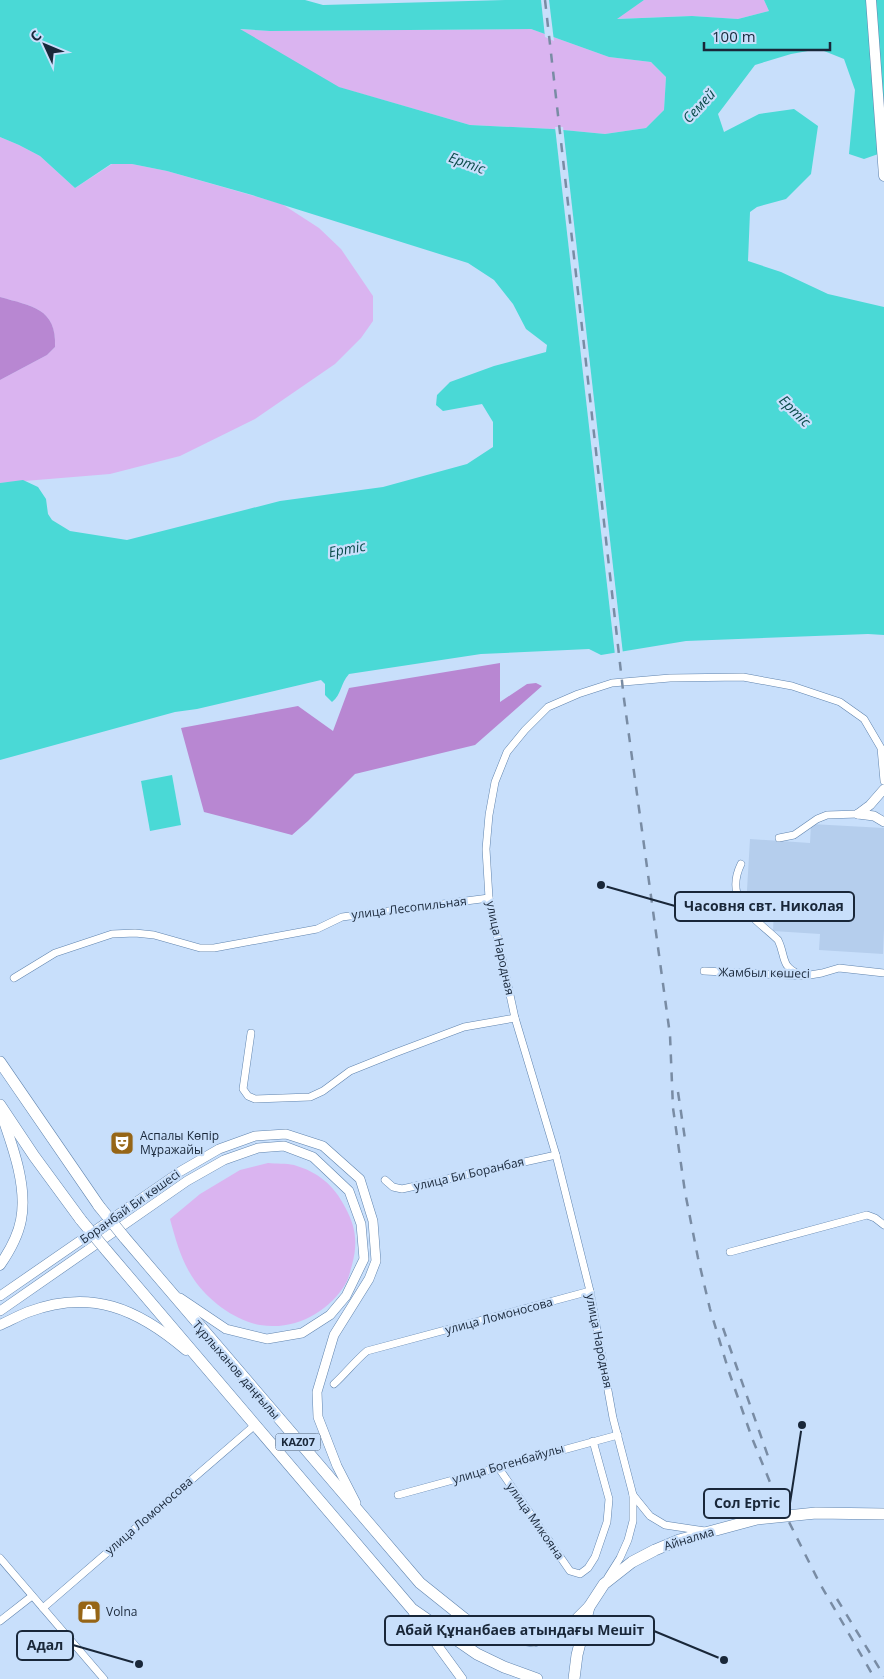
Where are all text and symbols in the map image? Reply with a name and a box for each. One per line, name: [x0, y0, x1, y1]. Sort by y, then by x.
north arrow: [20, 20, 70, 70]
scale bar: [704, 20, 830, 52]
text: С: [25, 26, 45, 45]
text: 100 m: [712, 26, 756, 46]
water label: Семей: [678, 85, 719, 127]
water label: Ертіс: [446, 147, 489, 178]
water label: Ертіс: [775, 391, 816, 431]
water label: Ертіс: [327, 536, 368, 561]
street label: улица Лесопильная: [350, 892, 467, 923]
callout: Часовня свт. Николая: [675, 892, 854, 921]
text: Часовня свт. Николая: [684, 896, 844, 915]
street label: улица Народная: [482, 899, 519, 996]
street label: Жамбыл көшесі: [718, 963, 810, 982]
place label: Аспалы Көпір Мұражайы: [140, 1127, 219, 1158]
theatre icon: Аспалы Көпір Мұражайы: [109, 1130, 135, 1156]
street label: улица Би Боранбая: [412, 1153, 526, 1194]
street label: Боранбай Би көшесі: [76, 1166, 183, 1248]
street label: улица Народная: [582, 1292, 617, 1389]
street label: улица Ломоносова: [443, 1293, 555, 1338]
street label: Тұрлыханов даңғылы: [189, 1317, 284, 1423]
road number: KAZ07: [276, 1434, 320, 1450]
street label: улица Богенбайулы: [450, 1439, 566, 1488]
street label: улица Ломоносова: [101, 1473, 196, 1558]
street label: улица Микояна: [502, 1479, 568, 1563]
callout: Сол Ертіс: [704, 1489, 790, 1518]
text: Сол Ертіс: [714, 1493, 780, 1512]
street label: Айналма: [662, 1523, 716, 1554]
shop icon: Volna: [76, 1599, 102, 1625]
place label: Volna: [106, 1603, 137, 1620]
callout: Абай Құнанбаев атындағы Мешіт: [385, 1616, 654, 1645]
text: Абай Құнанбаев атындағы Мешіт: [396, 1620, 645, 1639]
callout: Адал: [17, 1631, 73, 1660]
text: Адал: [27, 1635, 63, 1654]

